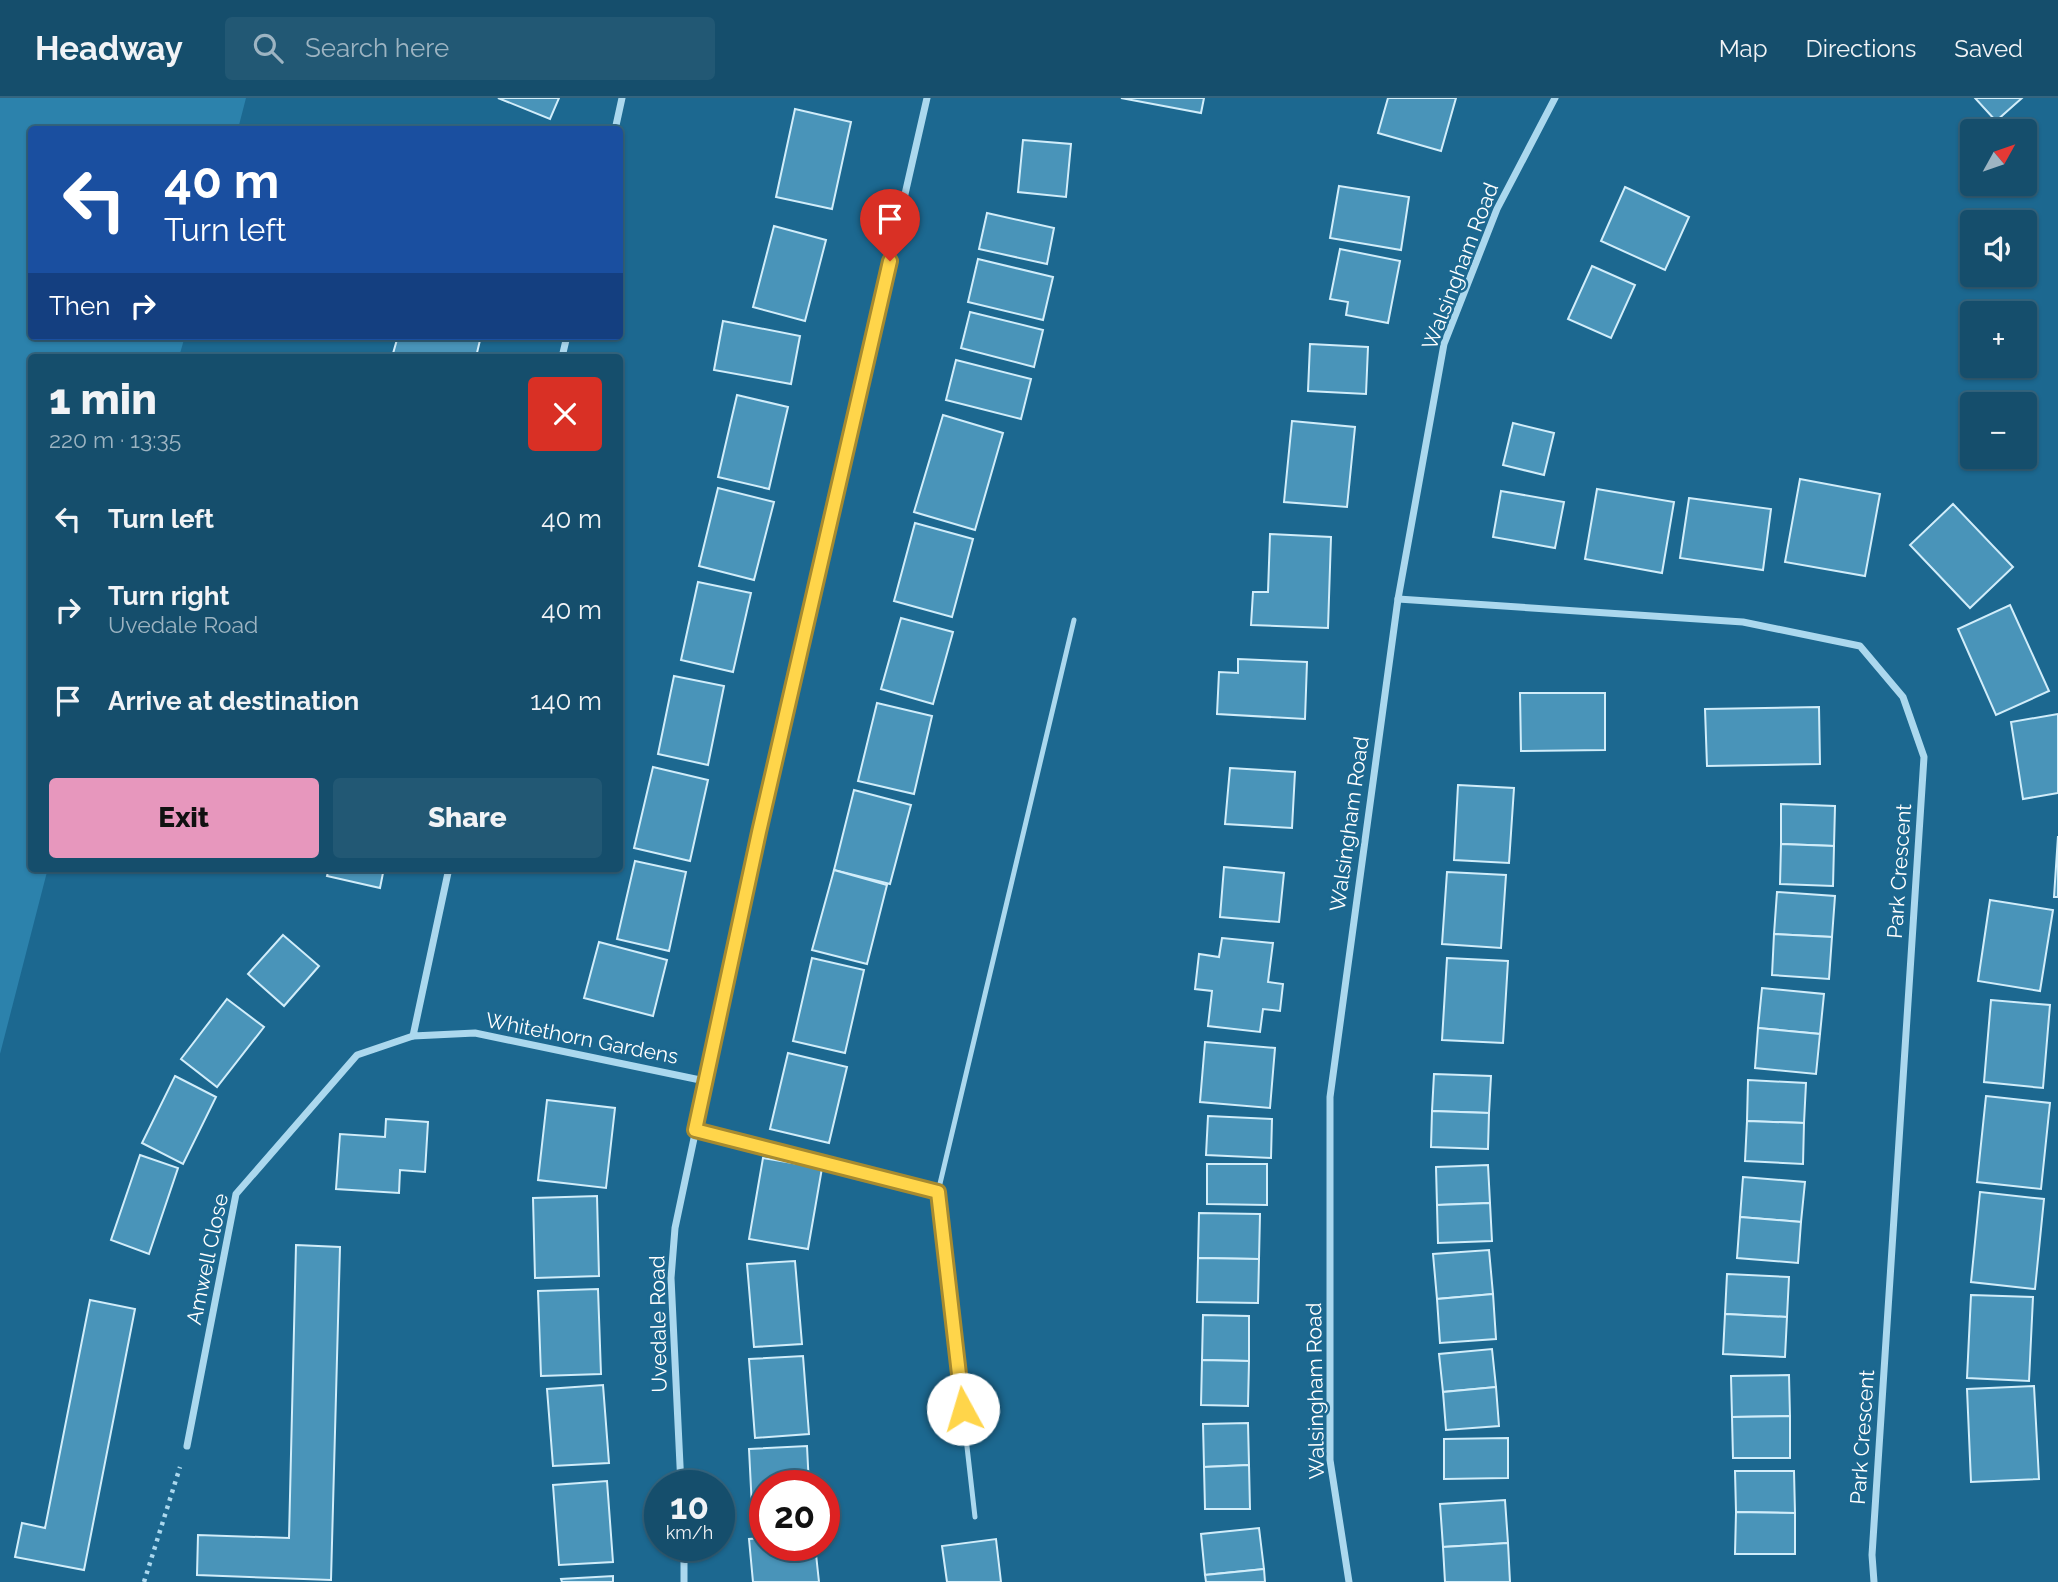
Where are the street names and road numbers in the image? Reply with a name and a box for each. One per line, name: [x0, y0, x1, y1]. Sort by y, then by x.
street label: Walsingham Road: [1417, 179, 1503, 353]
street label: Walsingham Road: [1324, 735, 1374, 913]
street label: Park Crescent: [1882, 803, 1916, 939]
street label: Whitethorn Gardens: [483, 1007, 681, 1069]
street label: Amwell Close: [181, 1191, 233, 1327]
street label: Uvedale Road: [644, 1255, 672, 1393]
street label: Walsingham Road: [1301, 1302, 1329, 1480]
street label: Park Crescent: [1845, 1369, 1879, 1505]

